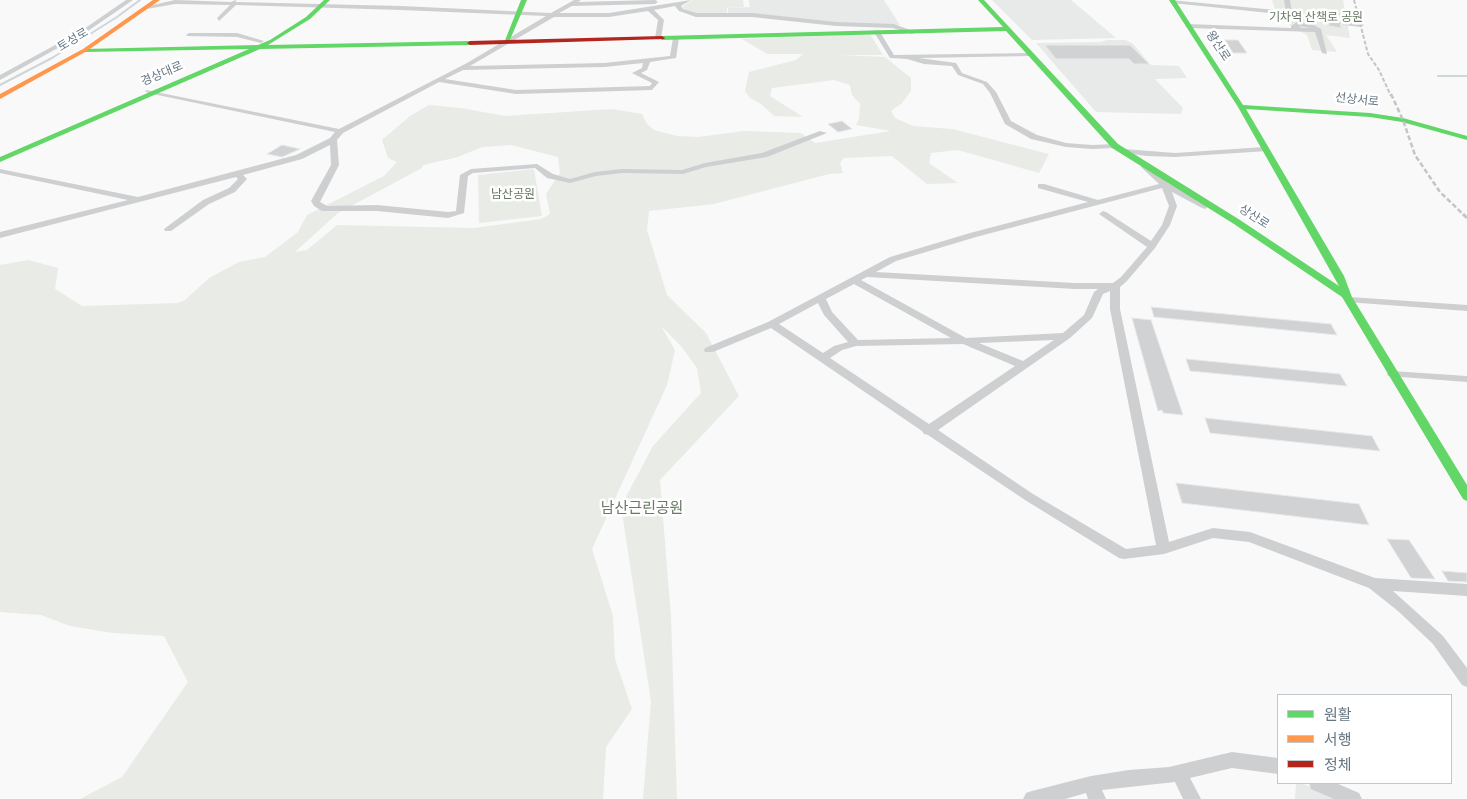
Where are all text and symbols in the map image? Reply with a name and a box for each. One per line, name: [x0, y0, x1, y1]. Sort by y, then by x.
park label: 기차역 산책로 공원: [1269, 11, 1363, 25]
street label: 토성로: [55, 25, 91, 55]
street label: 왕산로: [1203, 28, 1233, 64]
street label: 경상대로: [139, 59, 185, 89]
street label: 선상서로: [1334, 91, 1380, 109]
park label: 남산공원: [491, 188, 535, 202]
street label: 상산로: [1236, 202, 1272, 232]
park label: 남산근린공원: [601, 500, 683, 518]
legend: [1277, 694, 1452, 784]
text: 원활: [1324, 706, 1352, 724]
text: 서행: [1324, 731, 1352, 749]
text: 정체: [1324, 756, 1352, 774]

